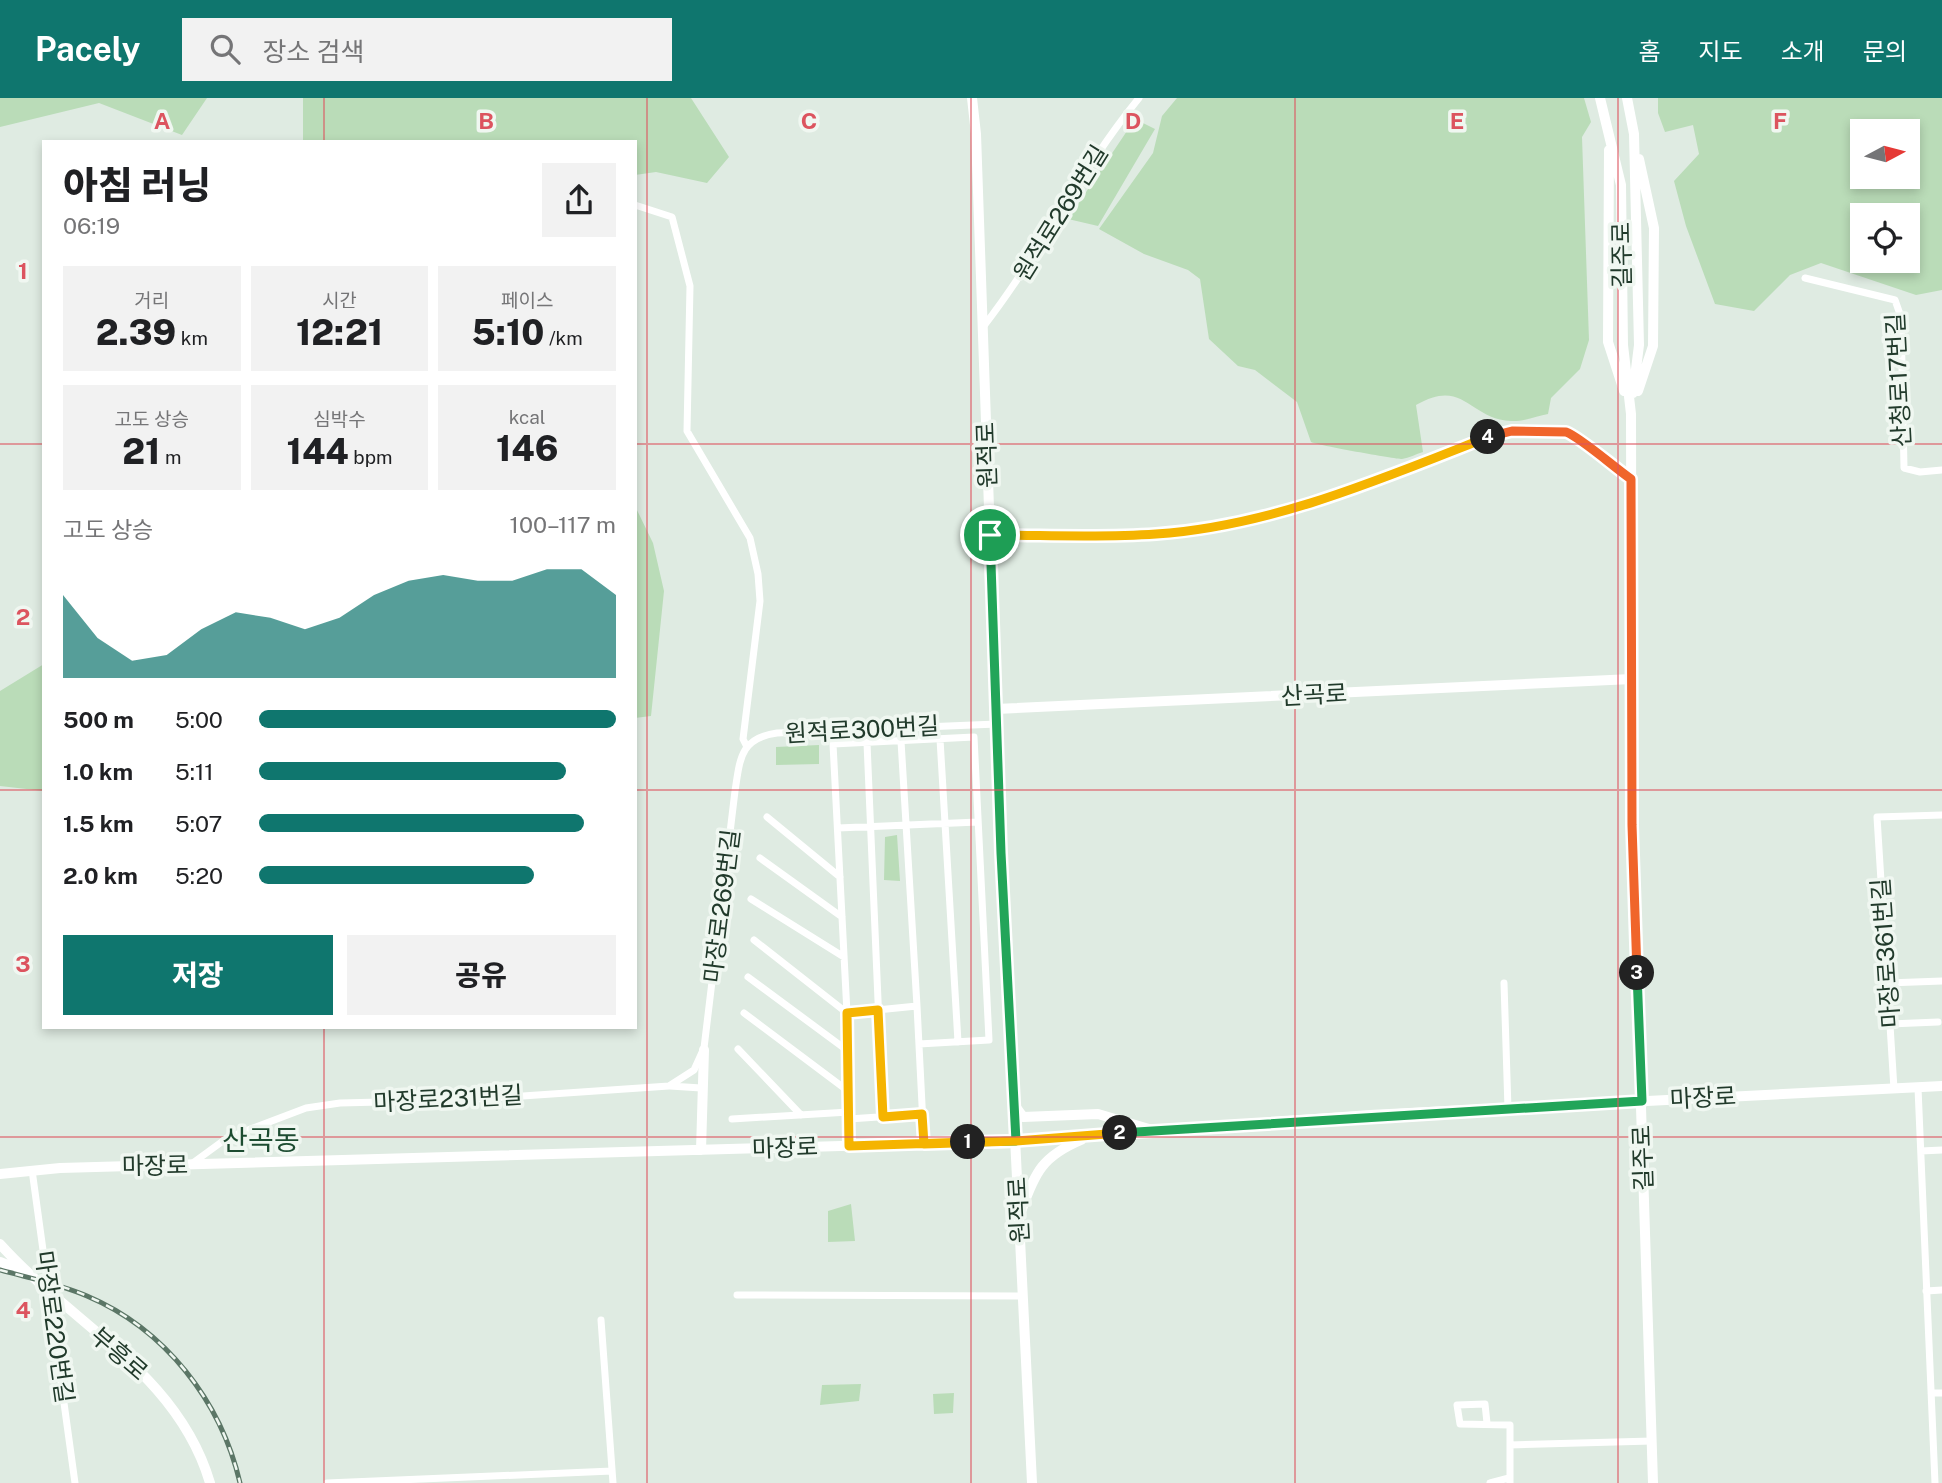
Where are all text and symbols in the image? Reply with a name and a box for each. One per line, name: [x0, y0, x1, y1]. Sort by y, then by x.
search box: [182, 18, 672, 81]
text: Pacely: [35, 30, 140, 68]
icon: search: [206, 30, 244, 68]
text: 장소 검색: [262, 36, 364, 67]
text: 홈: [1638, 37, 1660, 65]
text: 지도: [1698, 37, 1743, 65]
text: 소개: [1781, 37, 1825, 65]
text: 문의: [1863, 37, 1907, 65]
text: A: [154, 107, 171, 134]
text: B: [478, 107, 494, 134]
text: C: [801, 107, 817, 134]
text: D: [1125, 107, 1141, 134]
text: E: [1450, 107, 1464, 134]
text: F: [1773, 107, 1787, 134]
north arrow: [1850, 119, 1920, 189]
map controls: [1850, 119, 1920, 273]
street label: 원적로269번길: [1007, 140, 1113, 285]
text: 아침 러닝: [63, 163, 211, 208]
button: share: [542, 163, 616, 237]
button: locate: [1850, 203, 1920, 273]
text: 06:19: [63, 212, 120, 239]
street label: 길주로: [1606, 222, 1636, 288]
text: 1: [18, 257, 28, 284]
text: 거리: [134, 289, 169, 311]
text: 시간: [322, 289, 357, 311]
text: 페이스: [501, 289, 553, 311]
text: 2.39: [96, 312, 176, 353]
text: 12:21: [296, 312, 383, 353]
text: 5:10: [472, 312, 544, 353]
street label: 산청로17번길: [1880, 312, 1916, 448]
text: km: [176, 327, 208, 349]
text: /km: [544, 327, 583, 349]
text: kcal: [509, 406, 546, 428]
text: 고도 상승: [115, 408, 189, 430]
text: 심박수: [313, 408, 366, 430]
pin: 4: [1470, 420, 1506, 454]
street label: 원적로: [971, 421, 1001, 489]
text: 4: [1481, 425, 1494, 447]
text: 146: [496, 428, 558, 469]
text: 21: [122, 431, 160, 472]
text: 144: [287, 431, 349, 472]
text: m: [160, 446, 181, 468]
text: bpm: [349, 446, 392, 468]
pin: [960, 505, 1020, 565]
text: 100–117 m: [510, 511, 616, 538]
text: 고도 상승: [63, 516, 153, 543]
icon: arrive: [971, 516, 1009, 554]
text: 2: [16, 603, 30, 630]
street label: 산곡로: [1280, 678, 1348, 710]
text: 500 m: [63, 706, 134, 733]
text: 5:00: [175, 706, 223, 733]
street label: 원적로300번길: [784, 711, 940, 747]
text: 1.0 km: [63, 758, 133, 785]
text: 5:11: [175, 758, 214, 785]
text: 1.5 km: [63, 810, 134, 837]
text: 5:07: [175, 810, 222, 837]
street label: 마장로269번길: [698, 828, 744, 984]
text: 2.0 km: [63, 862, 138, 889]
text: 5:20: [175, 862, 223, 889]
street label: 마장로361번길: [1866, 877, 1904, 1029]
button: 저장: [63, 935, 333, 1015]
button: 공유: [347, 935, 616, 1015]
text: 3: [15, 950, 31, 977]
pin: 3: [1620, 956, 1654, 990]
text: 3: [1630, 961, 1643, 983]
street label: 마장로231번길: [373, 1080, 523, 1116]
street label: 마장로: [1669, 1081, 1737, 1113]
pin: 2: [1102, 1116, 1138, 1150]
text: 2: [1113, 1121, 1126, 1143]
district label: 산곡동: [222, 1123, 300, 1156]
pin: 1: [950, 1124, 986, 1160]
street label: 길주로: [1627, 1124, 1657, 1192]
text: 1: [963, 1130, 972, 1152]
street label: 마장로: [751, 1132, 819, 1162]
street label: 마장로: [122, 1150, 188, 1180]
street label: 원적로: [1002, 1176, 1034, 1244]
street label: 마장로220번길: [30, 1249, 80, 1405]
text: 4: [15, 1296, 31, 1323]
street label: 부흥로: [85, 1321, 154, 1386]

